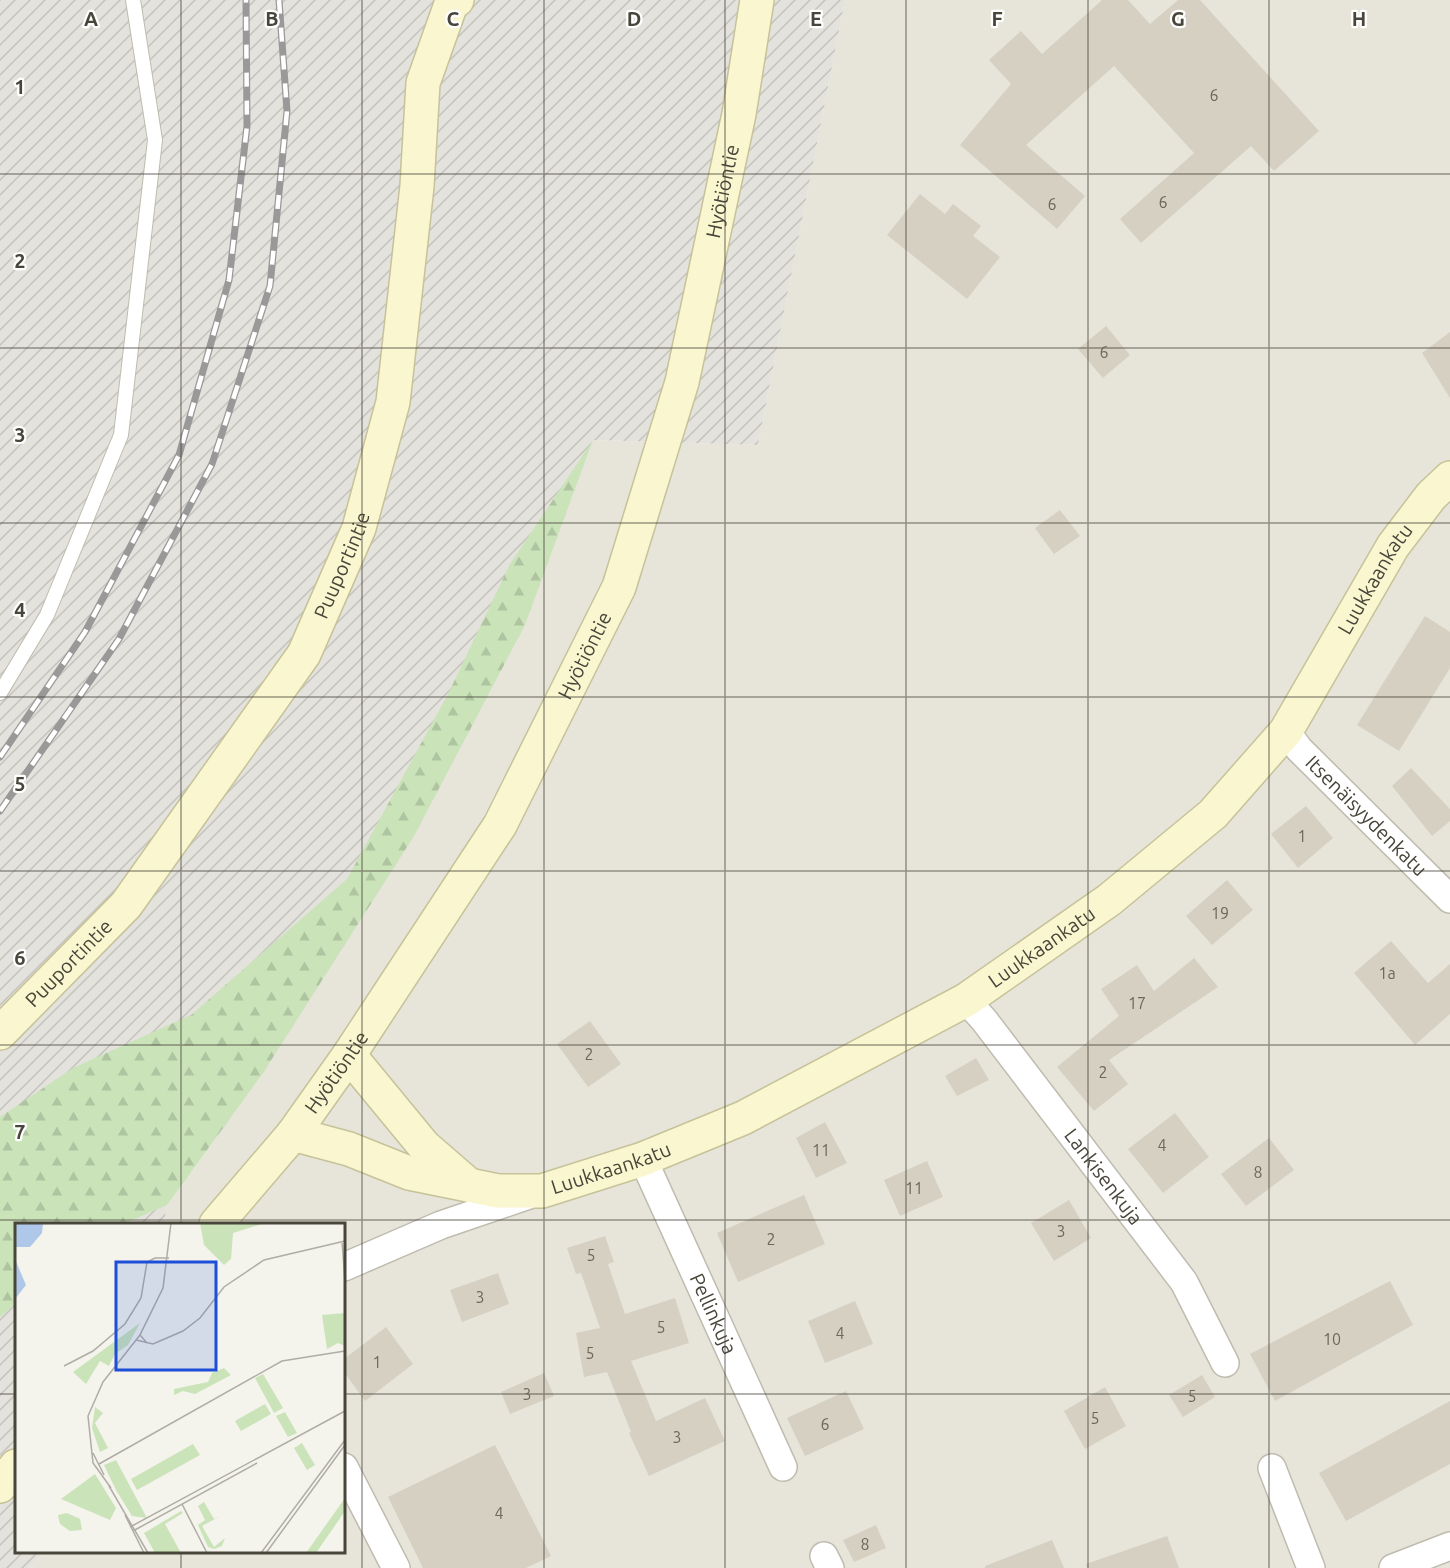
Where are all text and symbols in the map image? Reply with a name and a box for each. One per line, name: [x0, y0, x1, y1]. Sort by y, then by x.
text: A: [84, 7, 98, 30]
text: B: [265, 7, 279, 30]
text: C: [447, 7, 460, 30]
text: D: [627, 7, 641, 30]
text: E: [810, 7, 822, 30]
text: F: [991, 7, 1003, 30]
text: G: [1171, 7, 1185, 30]
text: H: [1352, 7, 1366, 30]
text: 1: [14, 75, 26, 98]
house number: 6: [1209, 86, 1219, 104]
street label: Hyötiöntie: [701, 142, 743, 240]
house number: 6: [1158, 193, 1168, 211]
house number: 6: [1047, 195, 1057, 213]
text: 2: [14, 249, 26, 272]
house number: 6: [1099, 343, 1109, 361]
text: 3: [14, 423, 26, 446]
street label: Puuportintie: [309, 509, 374, 622]
street label: Luukkaankatu: [1333, 519, 1417, 638]
text: 4: [14, 598, 26, 621]
street label: Hyötiöntie: [553, 608, 616, 703]
street label: Itsenäisyydenkatu: [1301, 750, 1432, 880]
text: 5: [14, 772, 26, 795]
house number: 1: [1297, 827, 1307, 845]
street label: Luukkaankatu: [984, 901, 1099, 992]
house number: 19: [1211, 904, 1229, 922]
street label: Puuportintie: [20, 914, 116, 1011]
text: 6: [14, 946, 26, 969]
house number: 1a: [1378, 964, 1396, 982]
house number: 17: [1128, 994, 1146, 1012]
street label: Hyötiöntie: [299, 1027, 373, 1117]
house number: 2: [584, 1045, 594, 1063]
house number: 2: [1098, 1063, 1108, 1081]
text: 7: [14, 1120, 26, 1143]
street label: Lankisenkuja: [1060, 1124, 1148, 1229]
house number: 4: [1157, 1136, 1167, 1154]
street label: Luukkaankatu: [548, 1137, 674, 1198]
house number: 11: [812, 1141, 830, 1159]
house number: 8: [1253, 1163, 1263, 1181]
house number: 11: [905, 1179, 923, 1197]
house number: 3: [1056, 1222, 1066, 1240]
inset map: [15, 1223, 345, 1553]
house number: 2: [766, 1230, 776, 1248]
house number: 5: [586, 1246, 596, 1264]
street label: Pellinkuja: [686, 1270, 742, 1357]
house number: 3: [475, 1288, 485, 1306]
house number: 5: [656, 1318, 666, 1336]
house number: 4: [835, 1324, 845, 1342]
house number: 10: [1323, 1330, 1341, 1348]
house number: 5: [585, 1344, 595, 1362]
house number: 1: [372, 1353, 382, 1371]
house number: 3: [522, 1385, 532, 1403]
house number: 5: [1187, 1387, 1197, 1405]
house number: 5: [1090, 1409, 1100, 1427]
house number: 6: [820, 1415, 830, 1433]
house number: 3: [672, 1428, 682, 1446]
house number: 4: [494, 1504, 504, 1522]
house number: 8: [860, 1535, 870, 1553]

